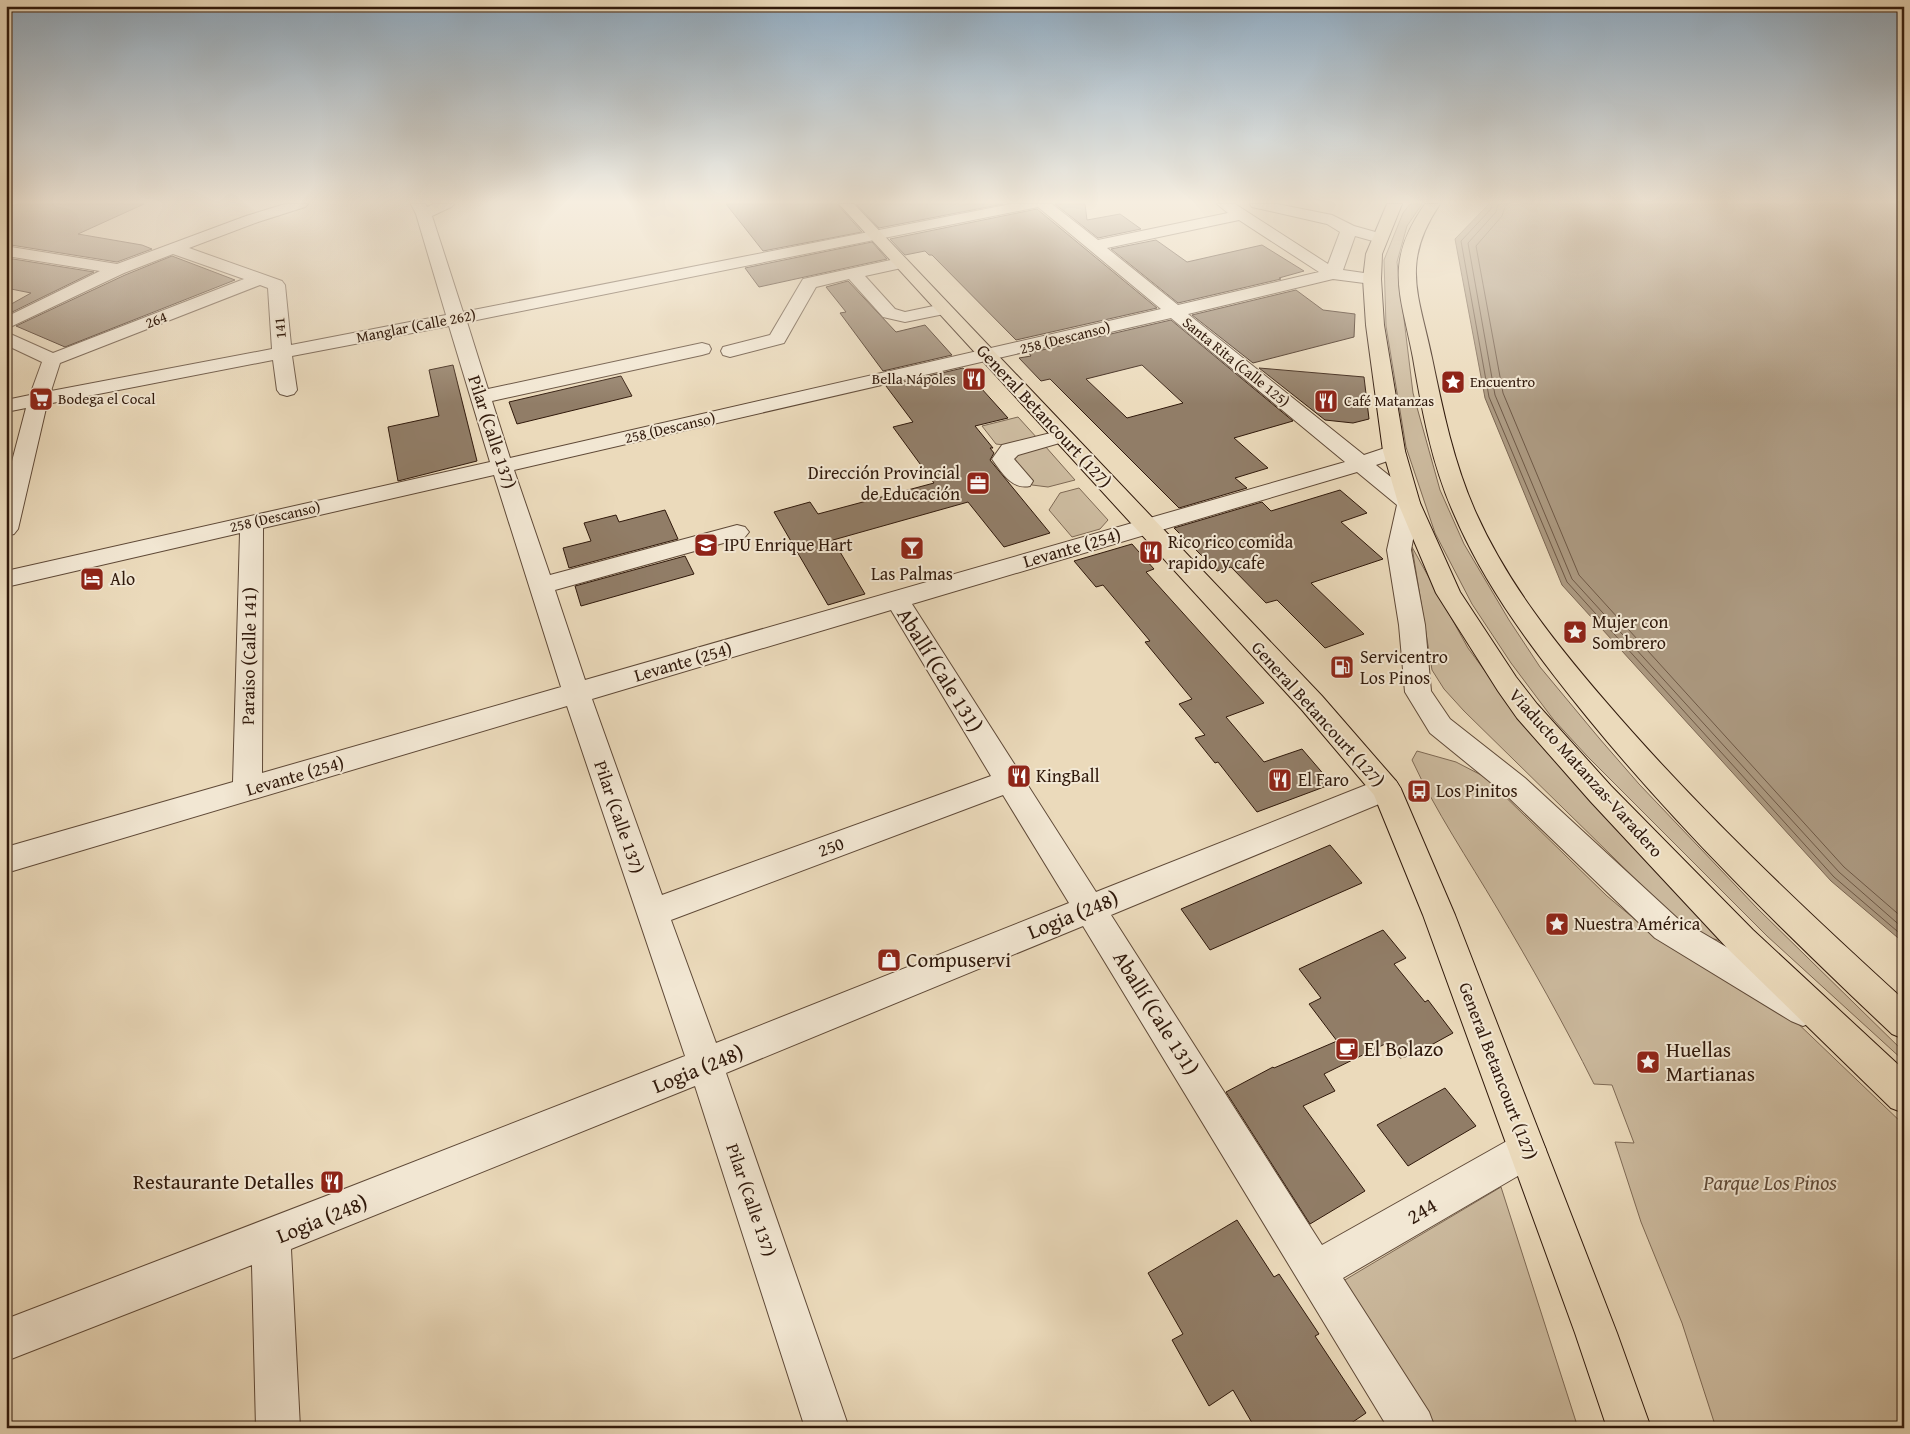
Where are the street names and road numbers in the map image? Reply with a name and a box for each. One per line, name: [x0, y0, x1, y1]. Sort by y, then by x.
street label: Manglar (Calle 262): [354, 304, 477, 347]
street label: 264: [142, 306, 170, 333]
street label: Santa Rita (Calle 125): [1178, 312, 1294, 411]
street label: 141: [268, 316, 291, 340]
street label: 258 (Descanso): [1017, 316, 1112, 359]
street label: General Betancourt (127): [970, 338, 1118, 494]
street label: Pilar (Calle 137): [461, 372, 524, 492]
street label: 258 (Descanso): [622, 407, 717, 448]
street label: 258 (Descanso): [227, 496, 322, 537]
street label: Levante (254): [1020, 521, 1124, 574]
street label: Paraiso (Calle 141): [234, 587, 263, 725]
street label: Aballí (Cale 131): [890, 602, 991, 738]
street label: Levante (254): [631, 635, 735, 688]
street label: General Betancourt (127): [1245, 635, 1391, 793]
street label: Viaducto Matanzas-Varadero: [1503, 682, 1670, 863]
street label: Levante (254): [243, 749, 347, 802]
street label: Pilar (Calle 137): [587, 757, 651, 877]
street label: 250: [814, 829, 848, 864]
street label: Logia (248): [1023, 882, 1123, 947]
street label: Aballí (Cale 131): [1106, 945, 1207, 1081]
street label: General Betancourt (127): [1452, 978, 1545, 1164]
street label: Logia (248): [648, 1036, 748, 1101]
street label: Pilar (Calle 137): [719, 1140, 783, 1260]
street label: Logia (248): [272, 1186, 372, 1251]
street label: 244: [1401, 1190, 1443, 1232]

